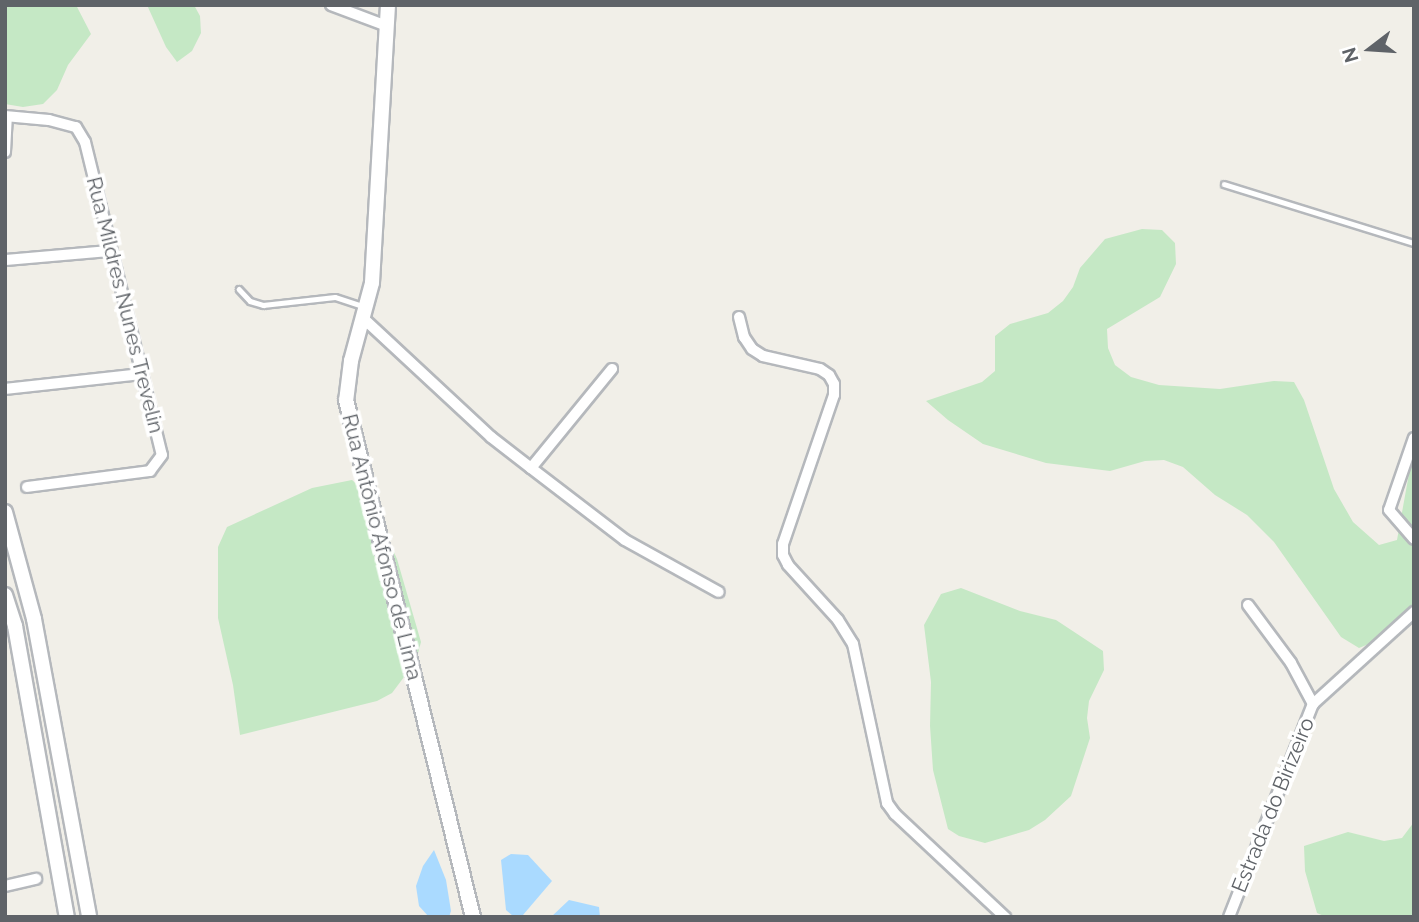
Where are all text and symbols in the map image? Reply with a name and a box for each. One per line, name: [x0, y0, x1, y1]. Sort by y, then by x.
north arrow: [1335, 14, 1405, 84]
text: N: [1337, 45, 1363, 65]
street label: Rua Mildres Nunes Trevelin: [81, 174, 169, 436]
street label: Rua Antônio Afonso de Lima: [337, 411, 427, 683]
street label: Estrada do Birizeiro: [1226, 714, 1320, 896]

